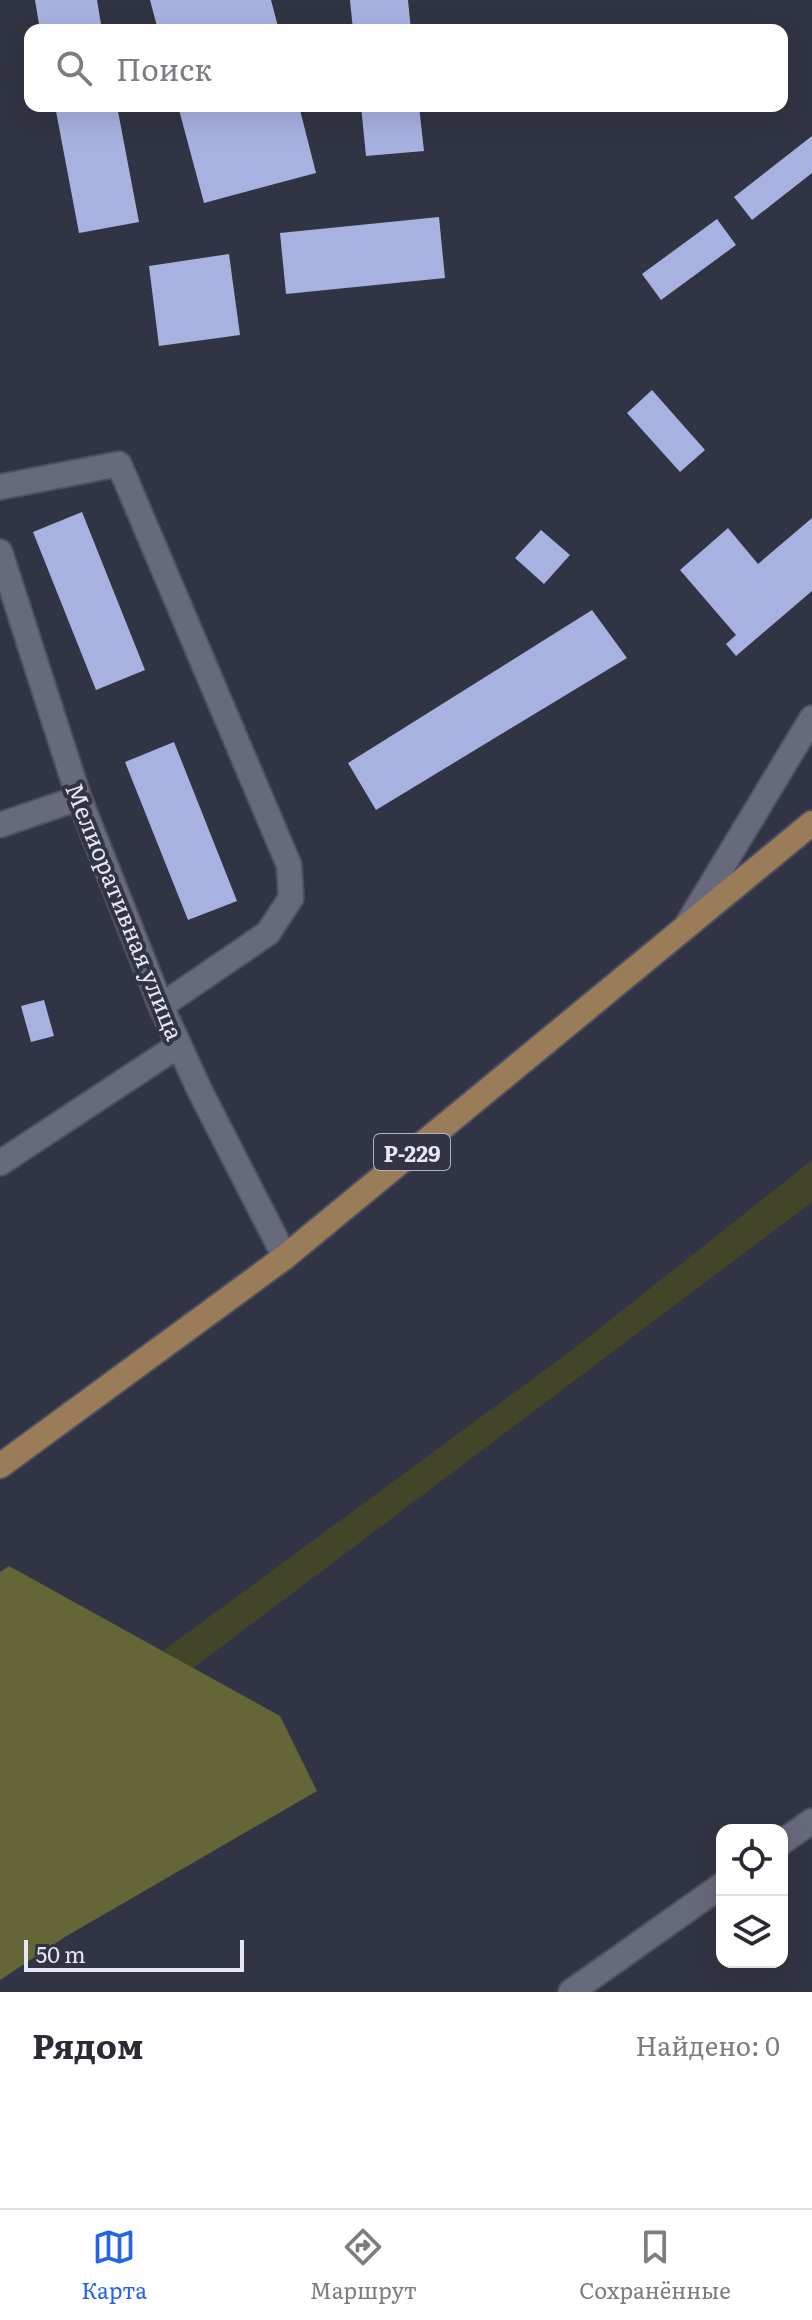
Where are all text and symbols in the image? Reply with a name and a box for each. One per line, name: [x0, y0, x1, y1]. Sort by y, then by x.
search box: [24, 24, 788, 112]
icon: search: [52, 46, 96, 90]
text: Поиск: [116, 46, 212, 90]
street label: Мелиоративная улица: [58, 777, 194, 1045]
road number: Р-229: [374, 1134, 450, 1170]
map controls: [716, 1824, 788, 1968]
button: locate: [716, 1824, 788, 1896]
button: layers: [716, 1896, 788, 1968]
scale bar: [24, 1936, 244, 1972]
text: 50 m: [36, 1937, 86, 1970]
text: Рядом: [32, 2019, 144, 2069]
text: Найдено: 0: [636, 2025, 780, 2064]
tab: Карта: [81, 2225, 147, 2306]
tab: Маршрут: [310, 2225, 417, 2306]
tab: Сохранённые: [579, 2225, 731, 2306]

